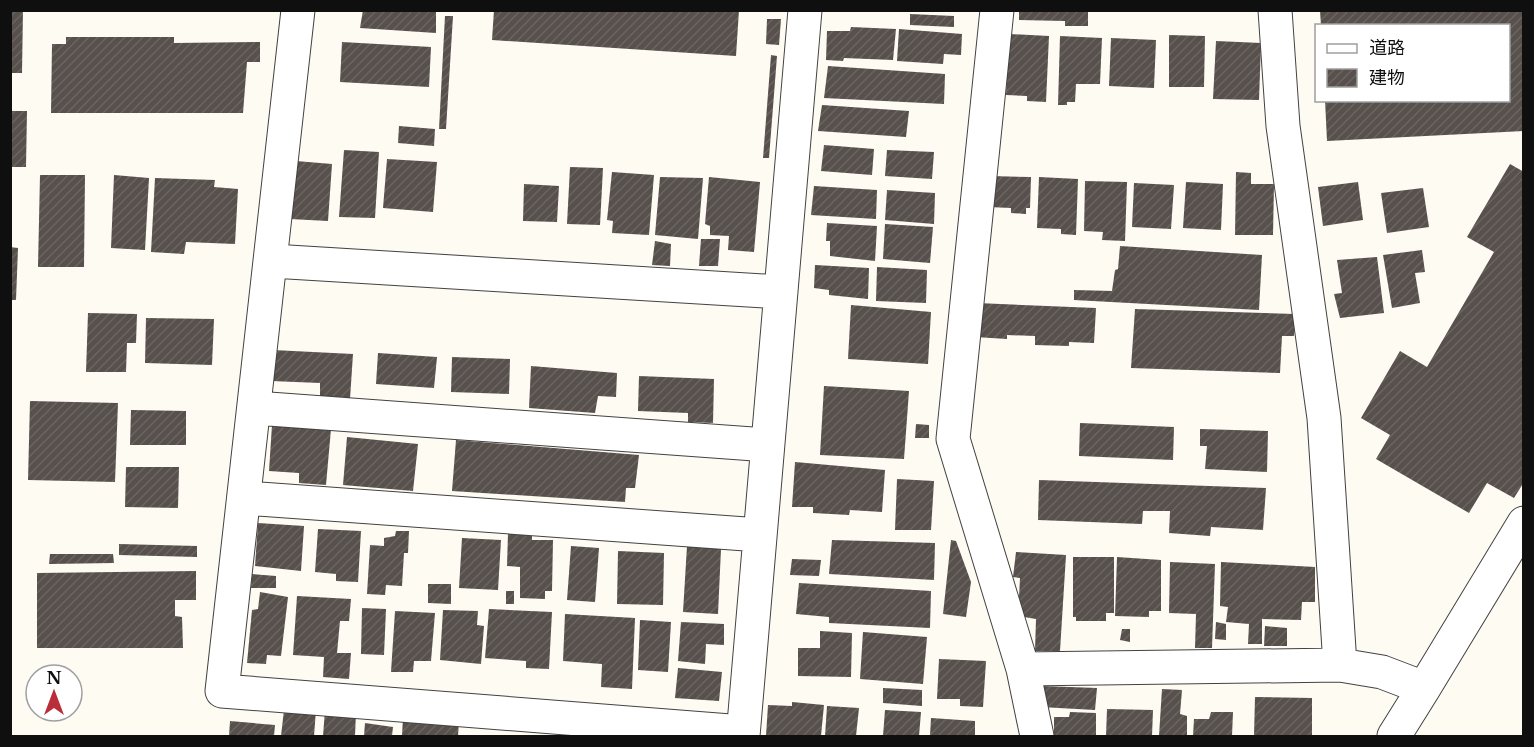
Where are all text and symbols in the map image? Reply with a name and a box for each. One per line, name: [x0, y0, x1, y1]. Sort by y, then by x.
legend: [1315, 24, 1510, 102]
text: 道路: [1369, 37, 1405, 59]
text: 建物: [1369, 67, 1405, 89]
north arrow: [24, 663, 84, 723]
text: N: [46, 668, 62, 688]

